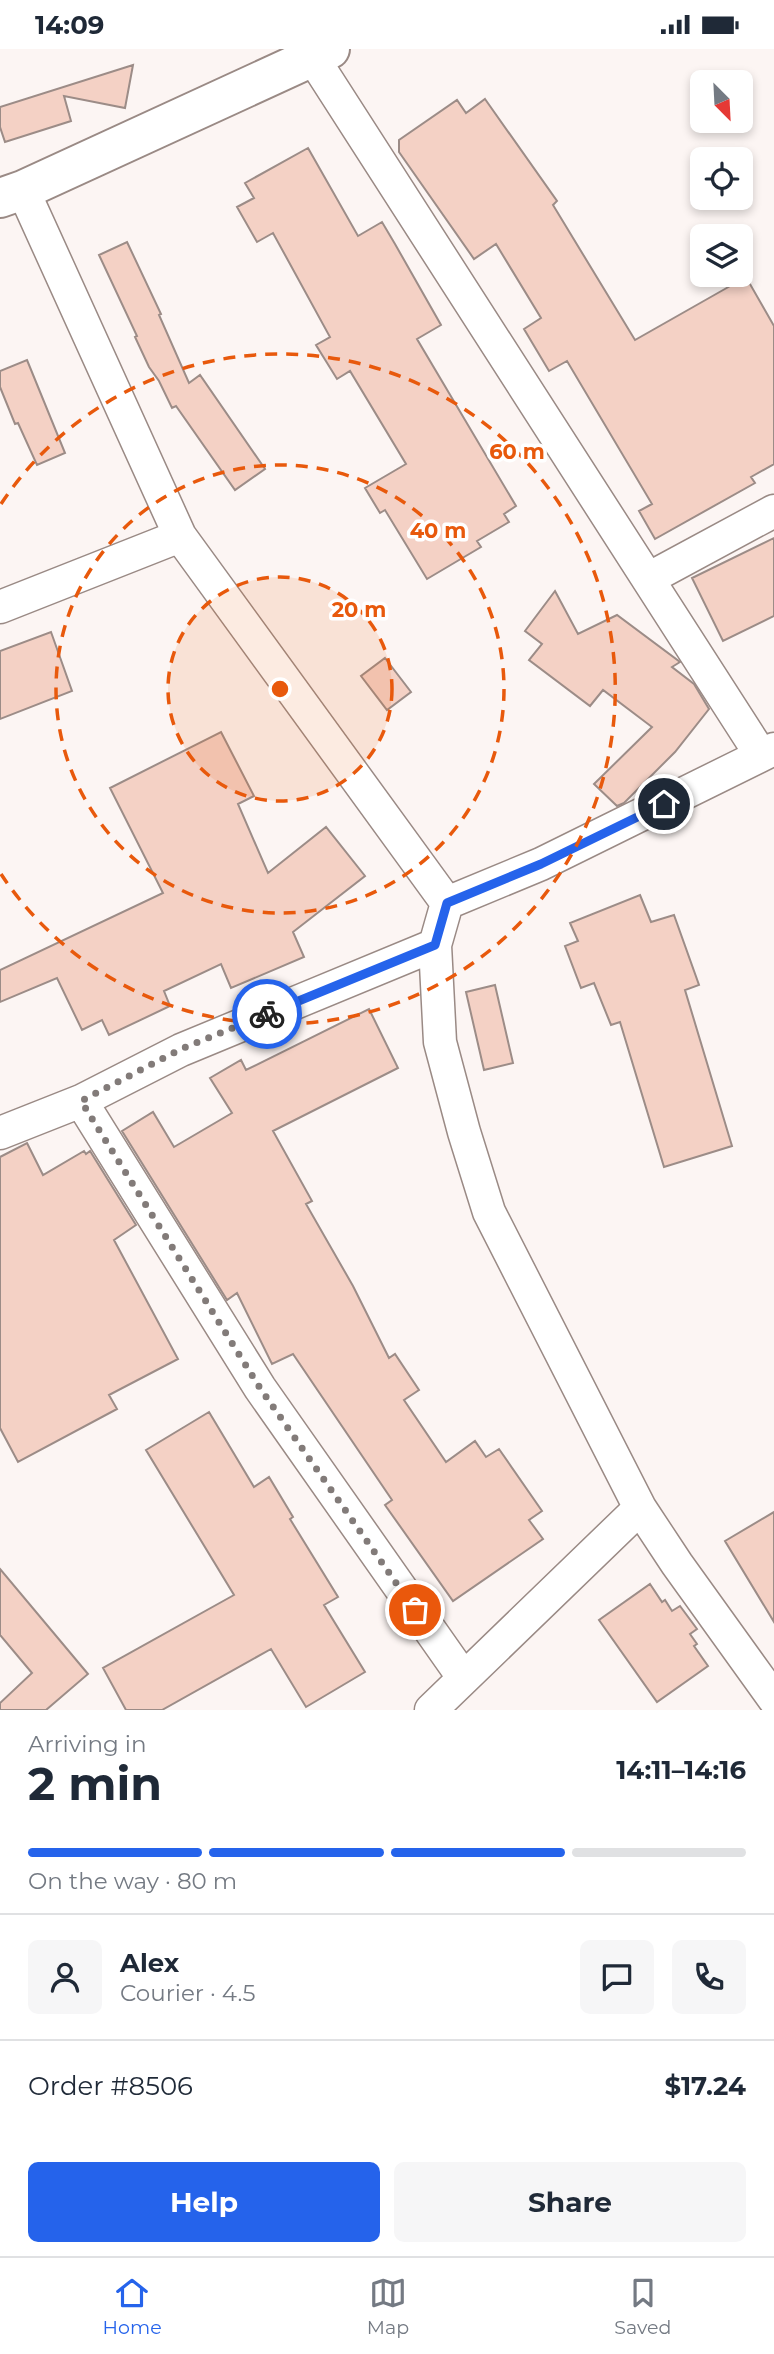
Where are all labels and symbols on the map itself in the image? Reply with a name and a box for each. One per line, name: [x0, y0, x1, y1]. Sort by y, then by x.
north arrow: [690, 70, 752, 133]
text: 60 m: [489, 439, 545, 464]
text: 40 m: [410, 518, 466, 543]
text: 20 m: [332, 597, 386, 622]
centre of rings: [268, 677, 292, 701]
pin: [634, 774, 694, 834]
courier: [232, 979, 302, 1049]
pin: [385, 1580, 445, 1640]

